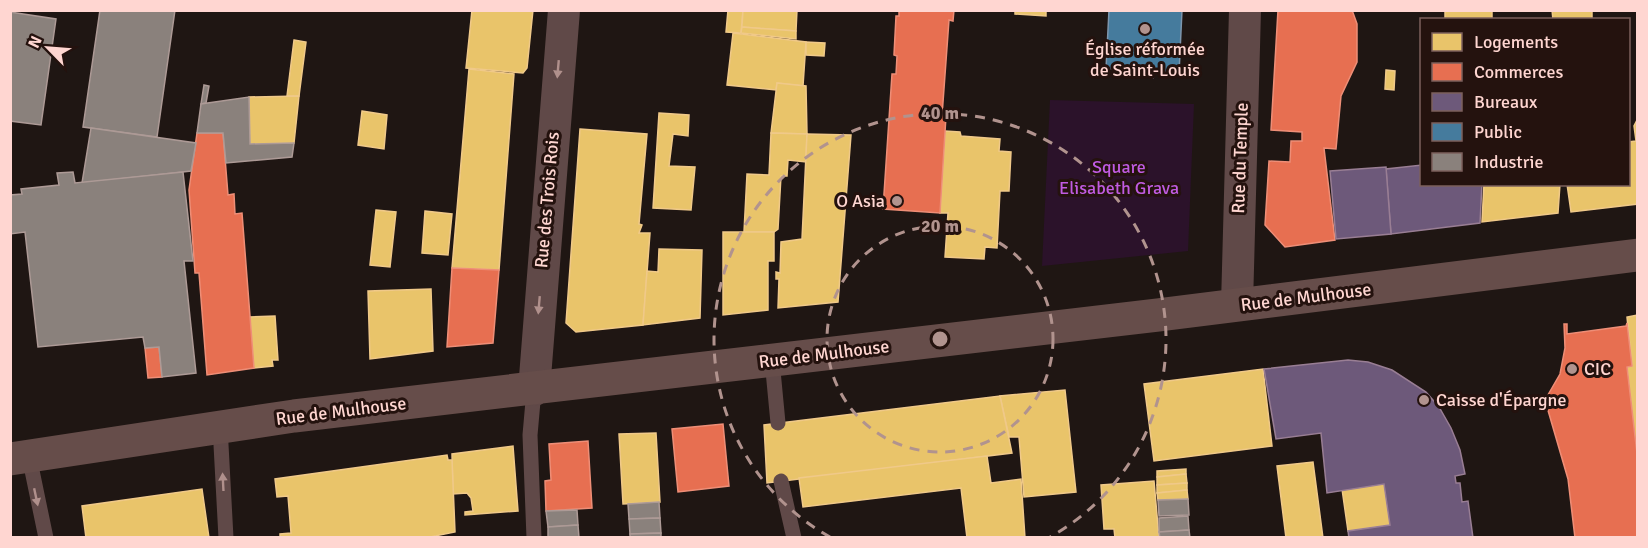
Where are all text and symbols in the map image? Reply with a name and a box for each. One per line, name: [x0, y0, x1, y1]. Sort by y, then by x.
north arrow: [18, 18, 78, 78]
legend: [1420, 18, 1630, 186]
marker: Église réformée de Saint-Louis: [1138, 22, 1152, 36]
text: Logements: [1474, 31, 1558, 53]
text: N: [24, 33, 47, 51]
place label: Église réformée de Saint-Louis: [1085, 38, 1205, 81]
one-way arrow: [553, 59, 563, 78]
text: Commerces: [1474, 61, 1563, 83]
text: Bureaux: [1474, 91, 1538, 113]
text: 40 m: [921, 102, 959, 124]
street label: Rue du Temple: [1227, 102, 1253, 214]
text: Public: [1474, 121, 1522, 143]
street label: Rue des Trois Rois: [530, 131, 564, 269]
text: Industrie: [1474, 151, 1544, 173]
park label: Square Elisabeth Grava: [1059, 156, 1179, 199]
place label: O Asia: [836, 190, 885, 212]
marker: O Asia: [890, 194, 904, 208]
text: 20 m: [921, 215, 959, 237]
street label: Rue de Mulhouse: [1240, 278, 1372, 316]
one-way arrow: [534, 295, 544, 314]
centre of rings: [930, 329, 950, 349]
street label: Rue de Mulhouse: [758, 335, 890, 373]
place label: CIC: [1584, 358, 1611, 380]
marker: CIC: [1565, 362, 1579, 376]
place label: Caisse d'Épargne: [1436, 389, 1566, 411]
street label: Rue de Mulhouse: [275, 392, 407, 430]
marker: Caisse d'Épargne: [1417, 393, 1431, 407]
one-way arrow: [218, 472, 227, 491]
one-way arrow: [32, 488, 42, 506]

